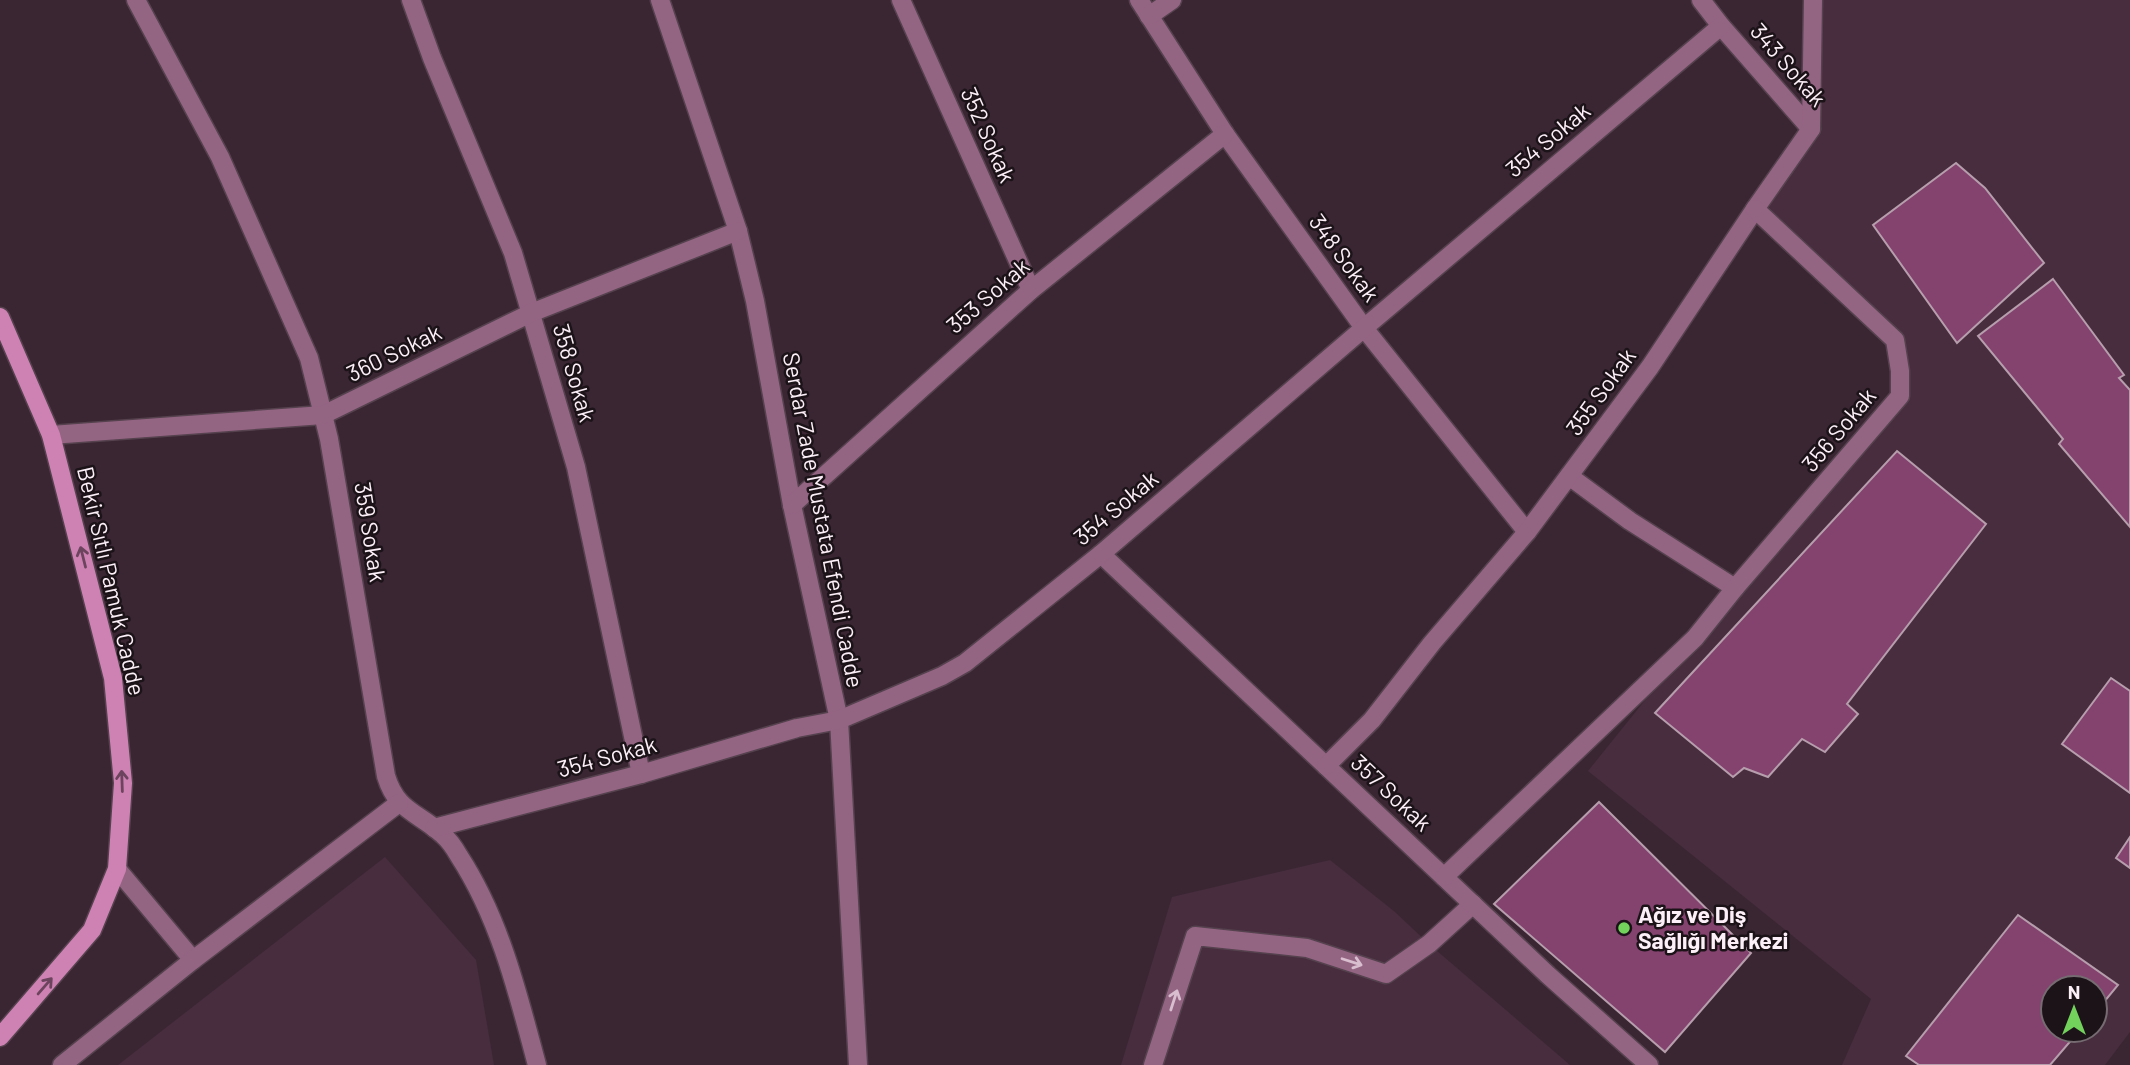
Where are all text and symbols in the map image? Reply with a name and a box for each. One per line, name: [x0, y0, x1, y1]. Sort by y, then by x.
street label: 343 Sokak: [1745, 17, 1833, 112]
street label: 352 Sokak: [956, 83, 1022, 186]
street label: 354 Sokak: [1499, 96, 1595, 183]
street label: 348 Sokak: [1304, 208, 1386, 307]
street label: 353 Sokak: [940, 252, 1035, 339]
street label: 360 Sokak: [342, 317, 445, 387]
street label: 358 Sokak: [548, 320, 602, 425]
street label: 355 Sokak: [1559, 342, 1641, 440]
street label: Serdar Zade Mustata Efendi Cadde: [778, 350, 870, 690]
street label: 356 Sokak: [1795, 382, 1881, 477]
street label: Bekir Sıtlı Pamuk Cadde: [72, 464, 152, 698]
street label: 354 Sokak: [1067, 464, 1163, 551]
street label: 359 Sokak: [349, 480, 393, 584]
one-way arrow: [76, 546, 89, 569]
street label: 354 Sokak: [554, 729, 659, 783]
street label: 357 Sokak: [1346, 748, 1438, 837]
one-way arrow: [116, 769, 129, 792]
place label: Ağız ve Diş Sağlığı Merkezi: [1638, 900, 1788, 954]
marker: Ağız ve Diş Sağlığı Merkezi: [1616, 920, 1632, 936]
one-way arrow: [1341, 957, 1363, 970]
north arrow: [2039, 974, 2109, 1044]
one-way arrow: [37, 977, 53, 995]
text: N: [2068, 980, 2080, 1003]
one-way arrow: [1168, 989, 1181, 1011]

